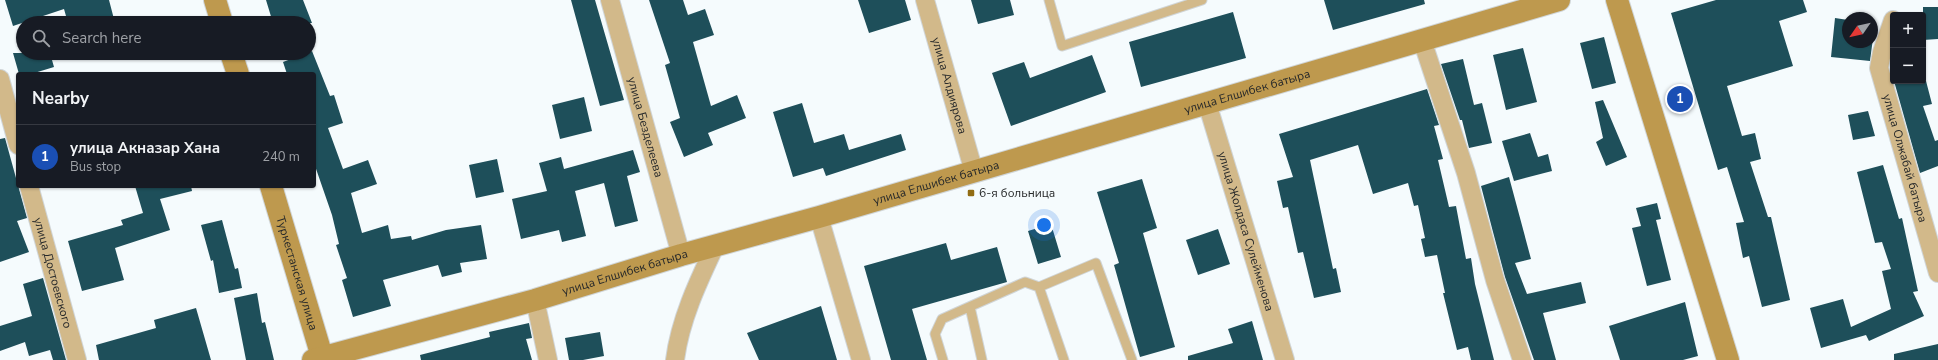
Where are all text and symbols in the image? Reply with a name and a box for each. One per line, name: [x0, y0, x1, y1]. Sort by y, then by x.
north arrow: [1842, 12, 1878, 48]
map controls: [1890, 12, 1926, 84]
button: +: [1890, 12, 1926, 48]
search box: [16, 16, 316, 60]
icon: search: [30, 27, 52, 49]
text: Search here: [62, 28, 142, 48]
street label: улица Алдиярова: [928, 35, 971, 136]
button: −: [1890, 48, 1926, 84]
street label: улица Елшибек батыра: [1182, 65, 1312, 118]
street label: улица Безделеева: [624, 75, 667, 179]
pin: 1: [1667, 84, 1693, 114]
text: Nearby: [32, 87, 89, 110]
street label: улица Олжабай батыра: [1879, 92, 1931, 224]
text: улица Акназар Хана: [70, 138, 220, 158]
text: 1: [41, 148, 49, 166]
text: 240 m: [262, 148, 300, 166]
street label: улица Жолдаса Сулейменова: [1214, 149, 1278, 313]
street label: улица Елшибек батыра: [871, 157, 1001, 209]
text: Bus stop: [70, 158, 121, 176]
place label: 6-я больница: [979, 185, 1055, 201]
marker: 6-я больница: [966, 188, 976, 198]
street label: Туркестанская улица: [272, 214, 322, 332]
street label: улица Достоевского: [30, 215, 76, 330]
your location: [1034, 215, 1054, 235]
street label: улица Елшибек батыра: [560, 246, 690, 299]

